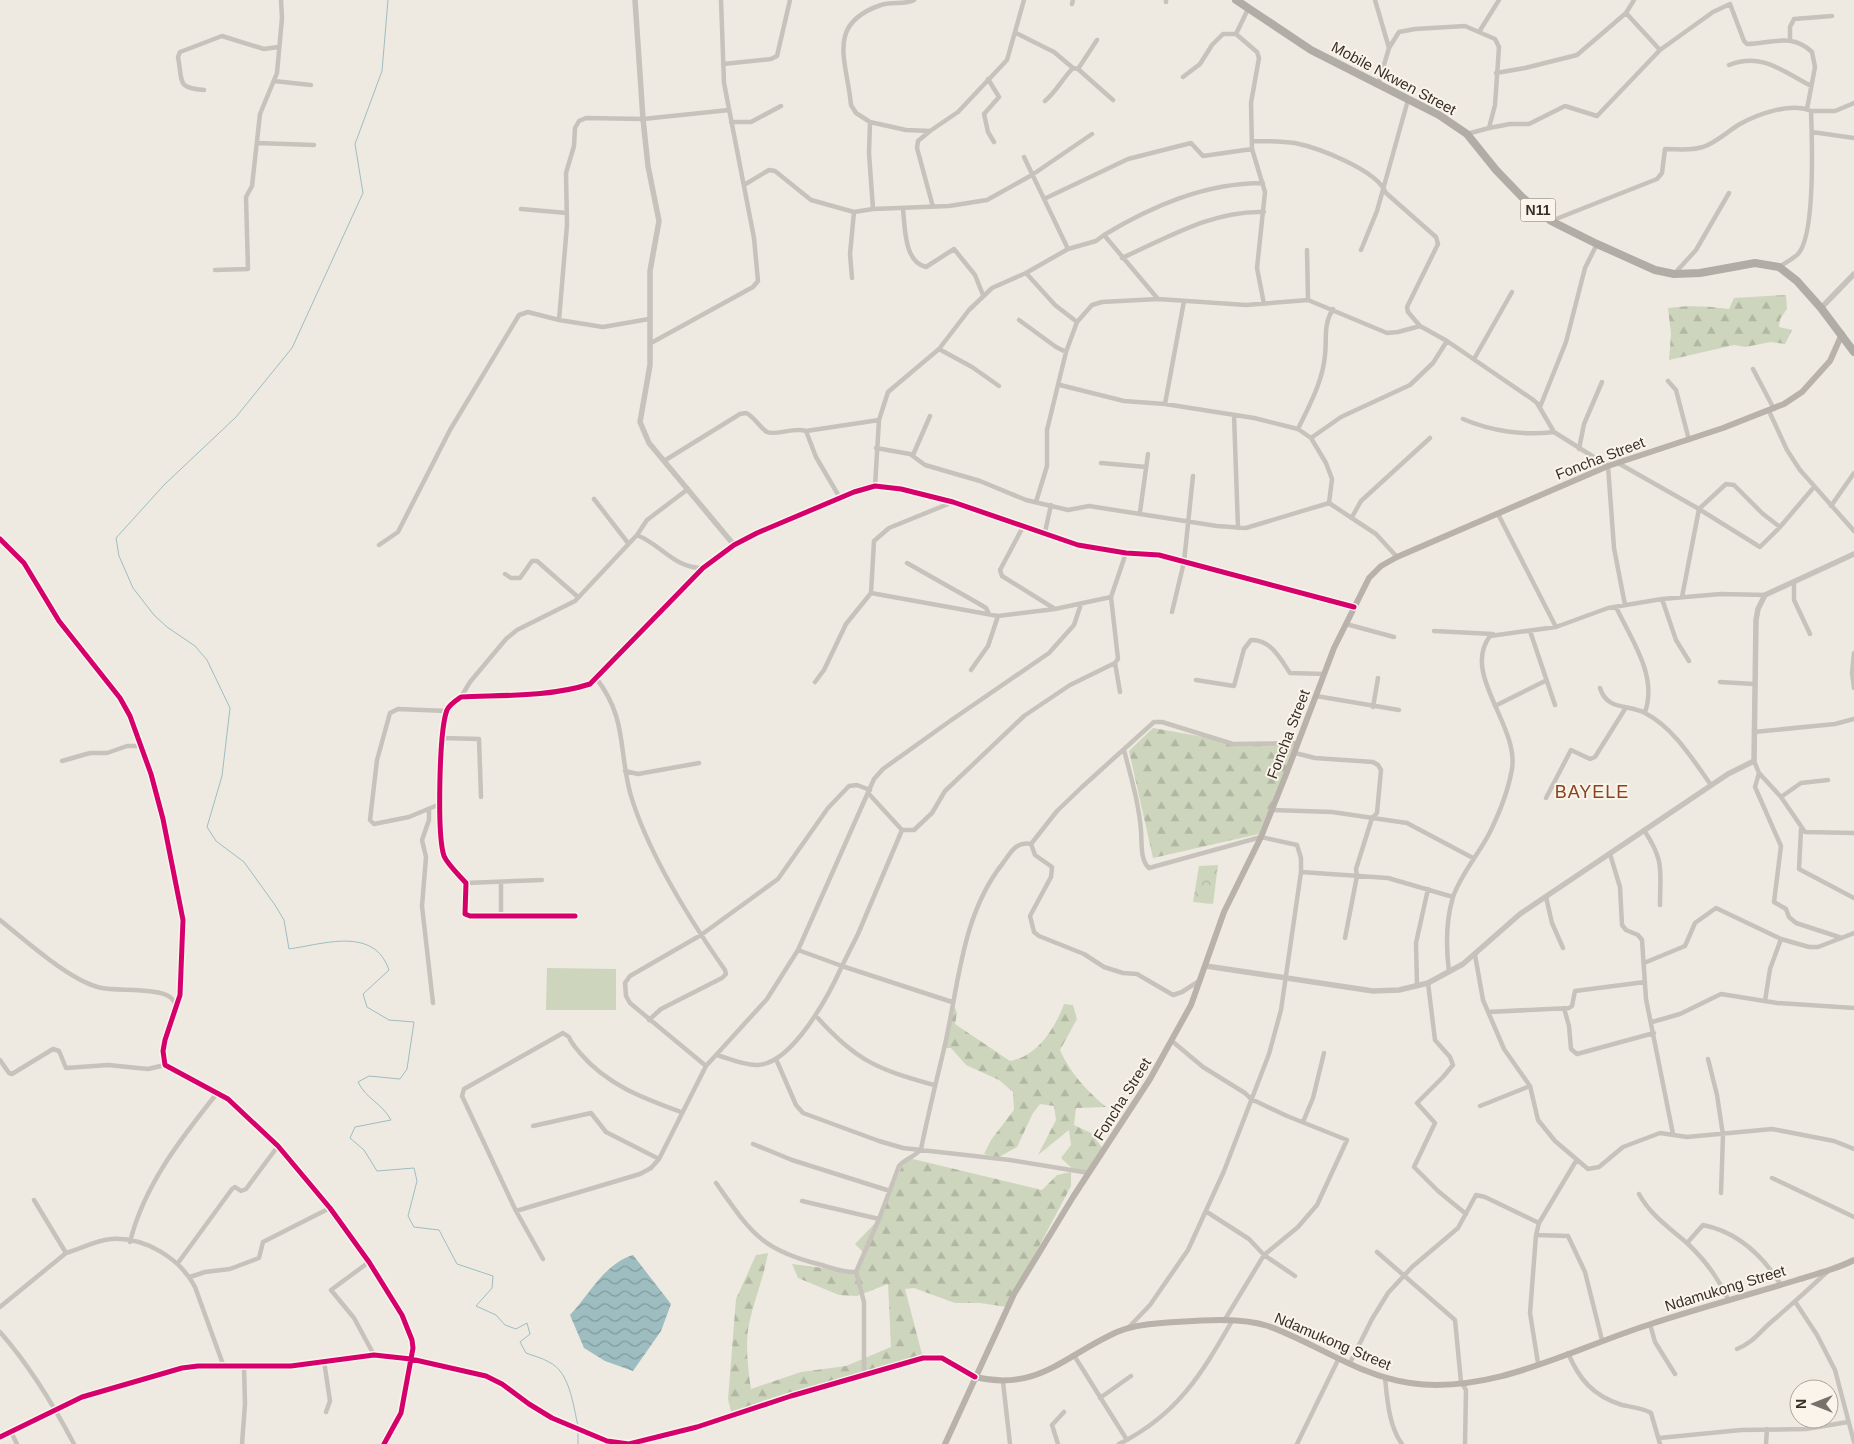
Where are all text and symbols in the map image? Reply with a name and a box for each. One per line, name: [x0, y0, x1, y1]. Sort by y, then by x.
street label: Mobile Nkwen Street: [1329, 38, 1460, 118]
road number: N11: [1520, 198, 1556, 222]
street label: Foncha Street: [1553, 433, 1648, 483]
street label: Foncha Street: [1263, 686, 1313, 781]
district label: BAYELE: [1555, 782, 1629, 802]
street label: Foncha Street: [1090, 1054, 1155, 1143]
street label: Ndamukong Street: [1663, 1261, 1788, 1314]
street label: Ndamukong Street: [1272, 1309, 1395, 1374]
north arrow: [1789, 1379, 1839, 1429]
text: N: [1793, 1399, 1809, 1409]

